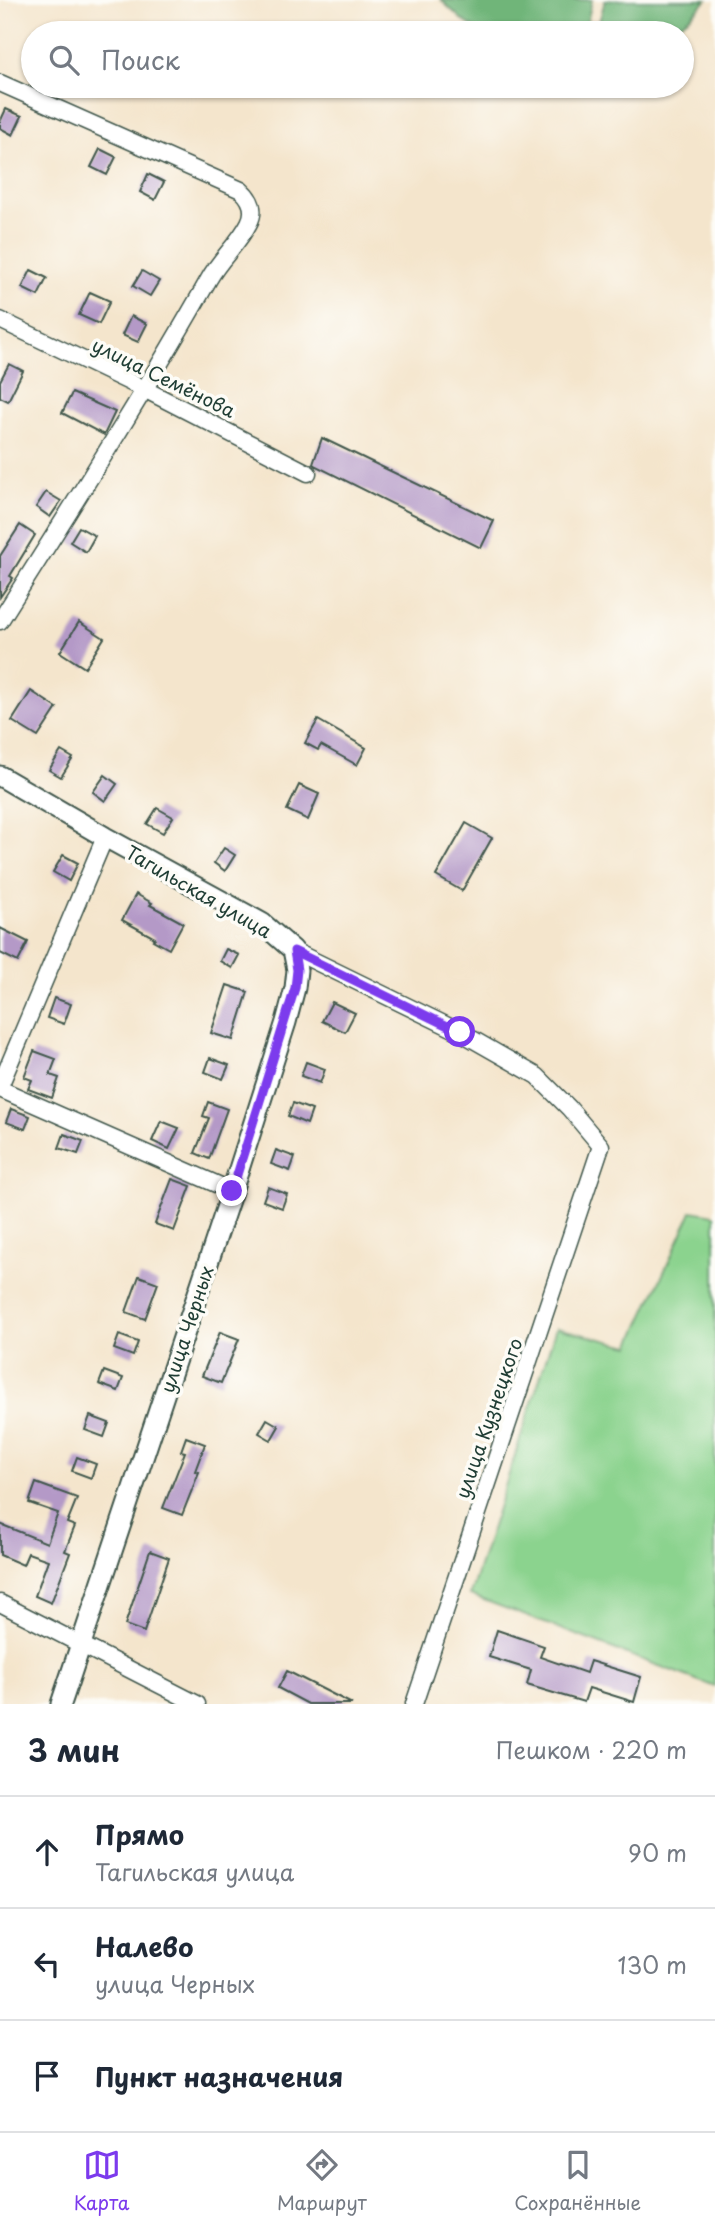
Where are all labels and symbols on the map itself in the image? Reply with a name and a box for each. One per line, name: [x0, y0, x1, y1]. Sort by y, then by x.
street label: улица Семёнова: [88, 330, 241, 424]
street label: Тагильская улица: [121, 838, 277, 944]
route start: [444, 1016, 475, 1047]
route end: [216, 1175, 247, 1206]
street label: улица Черных: [152, 1262, 220, 1396]
street label: улица Кузнецкого: [447, 1334, 529, 1502]

